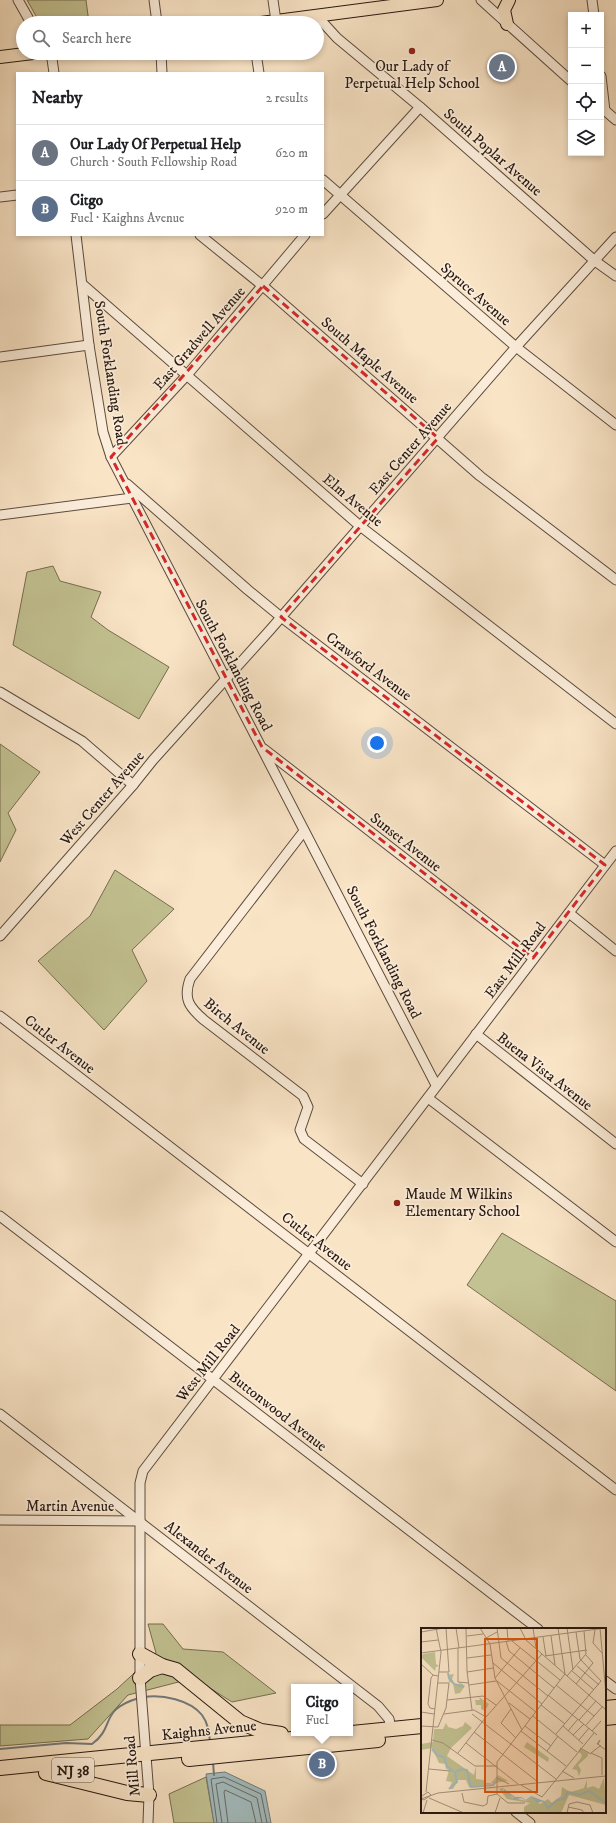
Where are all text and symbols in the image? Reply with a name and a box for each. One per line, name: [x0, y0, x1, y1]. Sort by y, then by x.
map controls: [568, 12, 604, 156]
button: +: [568, 12, 604, 48]
search box: [16, 16, 324, 60]
icon: search: [30, 27, 52, 49]
text: Search here: [62, 29, 131, 48]
marker: Our Lady of Perpetual Help School: [407, 46, 417, 56]
button: −: [568, 48, 604, 84]
pin: A: [489, 52, 515, 82]
place label: Our Lady of Perpetual Help School: [344, 57, 480, 93]
button: locate: [568, 84, 604, 120]
text: Nearby: [32, 87, 82, 109]
text: 2 results: [266, 90, 308, 106]
street label: South Poplar Avenue: [439, 104, 546, 200]
button: layers: [568, 120, 604, 156]
text: Our Lady Of Perpetual Help: [70, 135, 241, 154]
text: A: [41, 145, 49, 161]
text: 620 m: [275, 145, 308, 161]
text: Church · South Fellowship Road: [70, 154, 237, 170]
text: Citgo: [70, 191, 103, 210]
text: B: [41, 201, 49, 217]
text: 920 m: [276, 201, 308, 217]
text: Fuel · Kaighns Avenue: [70, 210, 184, 226]
street label: Spruce Avenue: [436, 259, 515, 330]
street label: East Gradwell Avenue: [149, 283, 250, 394]
street label: South Forklanding Road: [90, 299, 131, 447]
street label: South Maple Avenue: [317, 313, 422, 408]
street label: East Center Avenue: [365, 398, 456, 499]
street label: Elm Avenue: [319, 470, 387, 531]
street label: South Forklanding Road: [191, 596, 277, 735]
street label: Crawford Avenue: [322, 628, 415, 705]
your location: [367, 733, 387, 753]
street label: West Center Avenue: [55, 747, 149, 850]
street label: Sunset Avenue: [366, 809, 445, 876]
street label: South Forklanding Road: [342, 883, 426, 1022]
street label: East Mill Road: [480, 918, 551, 1002]
street label: Birch Avenue: [200, 994, 274, 1059]
street label: Cutler Avenue: [20, 1011, 99, 1078]
street label: Buena Vista Avenue: [493, 1028, 596, 1115]
place label: Maude M Wilkins Elementary School: [405, 1185, 520, 1221]
marker: Maude M Wilkins Elementary School: [392, 1198, 402, 1208]
street label: Cutler Avenue: [277, 1208, 356, 1275]
street label: West Mill Road: [172, 1320, 245, 1407]
street label: Buttonwood Avenue: [225, 1367, 331, 1456]
street label: Martin Avenue: [26, 1497, 114, 1516]
street label: Alexander Avenue: [160, 1517, 257, 1598]
inset map: [421, 1628, 606, 1813]
popup: [291, 1684, 353, 1736]
text: Citgo: [305, 1693, 339, 1712]
text: Fuel: [305, 1712, 329, 1728]
street label: Kaighns Avenue: [161, 1716, 257, 1745]
street label: Mill Road: [120, 1734, 145, 1797]
pin: B: [309, 1749, 335, 1779]
road number: NJ 38: [52, 1758, 94, 1782]

